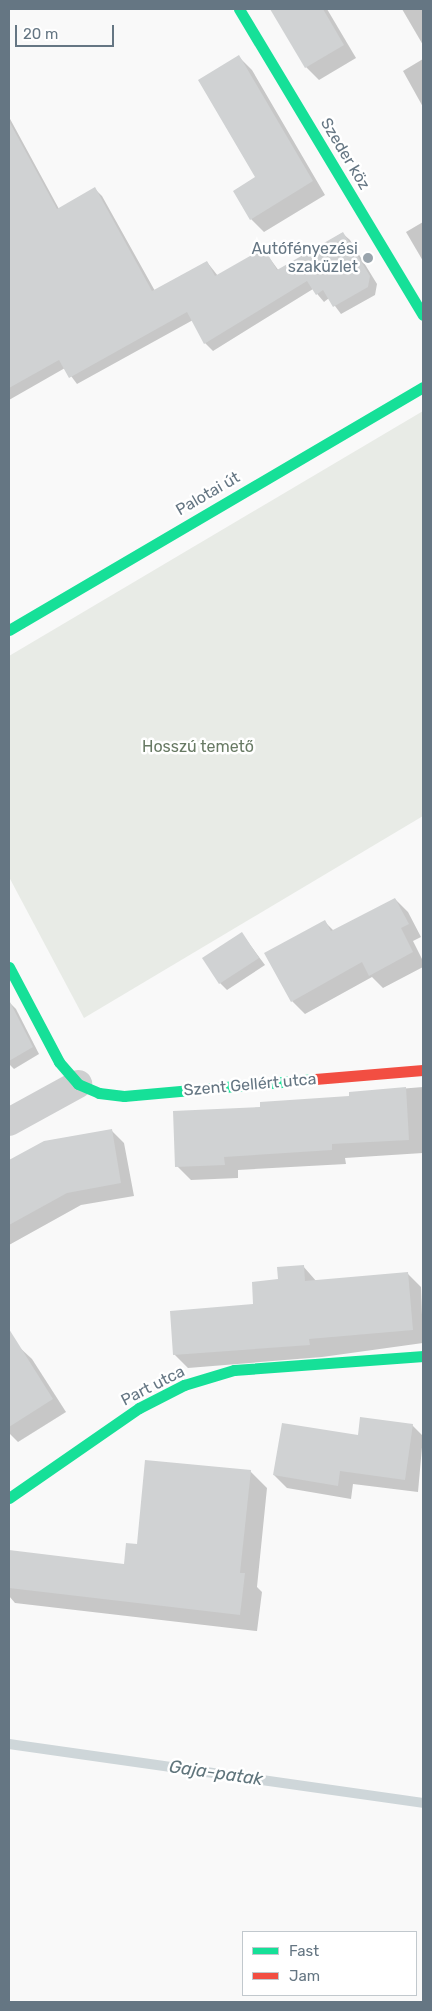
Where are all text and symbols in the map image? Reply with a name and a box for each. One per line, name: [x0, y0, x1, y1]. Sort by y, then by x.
scale bar: [18, 15, 116, 47]
text: 20 m: [23, 25, 58, 43]
street label: Szeder köz: [316, 115, 374, 193]
place label: Autófényezési szaküzlet: [251, 239, 358, 277]
marker: Autófényezési szaküzlet: [362, 252, 374, 264]
street label: Palotai út: [173, 468, 243, 520]
park label: Hosszú temető: [142, 737, 254, 757]
street label: Szent Gellért utca: [183, 1070, 317, 1100]
street label: Part utca: [118, 1362, 188, 1410]
water label: Gaja-patak: [168, 1756, 264, 1790]
legend: [242, 1931, 417, 1996]
text: Fast: [289, 1942, 319, 1960]
text: Jam: [289, 1967, 320, 1985]

